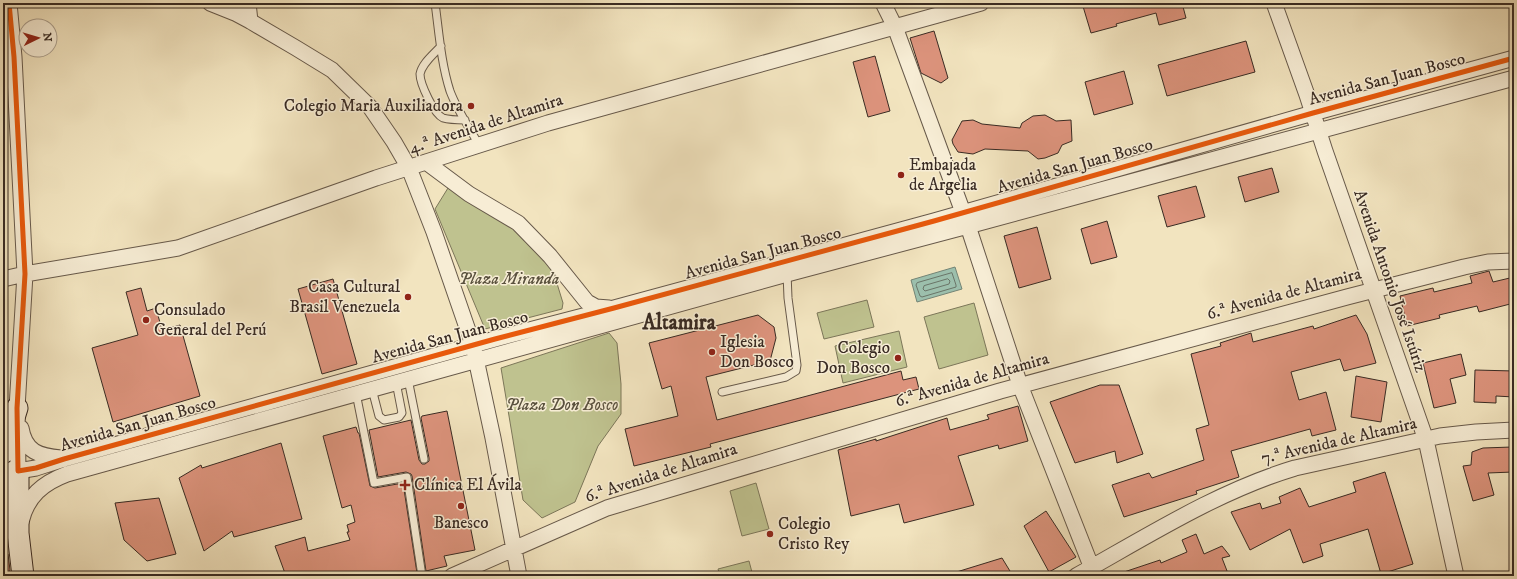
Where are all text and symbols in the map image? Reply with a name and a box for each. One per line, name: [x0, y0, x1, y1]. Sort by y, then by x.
north arrow: [18, 18, 58, 58]
text: N: [40, 32, 54, 42]
street label: Avenida San Juan Bosco: [1306, 48, 1468, 110]
street label: 4.ª Avenida de Altamira: [406, 89, 566, 159]
place label: Colegio Maria Auxiliadora: [284, 95, 464, 117]
marker: Colegio Maria Auxiliadora: [466, 101, 476, 111]
street label: Avenida San Juan Bosco: [995, 133, 1155, 199]
place label: Embajada de Argelia: [909, 154, 978, 196]
marker: Embajada de Argelia: [896, 170, 906, 180]
street label: Avenida Antonio José Istúriz: [1348, 187, 1432, 376]
street label: Avenida San Juan Bosco: [682, 222, 844, 284]
street label: 6.ª Avenida de Altamira: [1204, 263, 1364, 325]
park label: Plaza Miranda: [459, 268, 559, 290]
place label: Casa Cultural Brasil Venezuela: [289, 276, 401, 318]
marker: Casa Cultural Brasil Venezuela: [403, 292, 413, 302]
place label: Consulado General del Perú: [154, 299, 267, 341]
street label: Avenida San Juan Bosco: [369, 306, 531, 368]
district label: Altamira: [641, 310, 717, 336]
marker: Consulado General del Perú: [141, 315, 151, 325]
place label: Iglesia Don Bosco: [720, 331, 794, 373]
place label: Colegio Don Bosco: [816, 337, 890, 379]
marker: Iglesia Don Bosco: [707, 347, 717, 357]
street label: 6.ª Avenida de Altamira: [893, 347, 1052, 412]
marker: Colegio Don Bosco: [893, 353, 903, 363]
street label: Avenida San Juan Bosco: [58, 391, 218, 457]
park label: Plaza Don Bosco: [506, 394, 618, 416]
street label: 7.ª Avenida de Altamira: [1259, 412, 1420, 470]
street label: 6.ª Avenida de Altamira: [582, 438, 741, 508]
place label: Clínica El Ávila: [414, 473, 522, 496]
marker: Clínica El Ávila: [399, 479, 411, 491]
marker: Banesco: [456, 501, 466, 511]
place label: Banesco: [433, 512, 489, 534]
place label: Colegio Cristo Rey: [778, 513, 850, 555]
marker: Colegio Cristo Rey: [765, 529, 775, 539]

